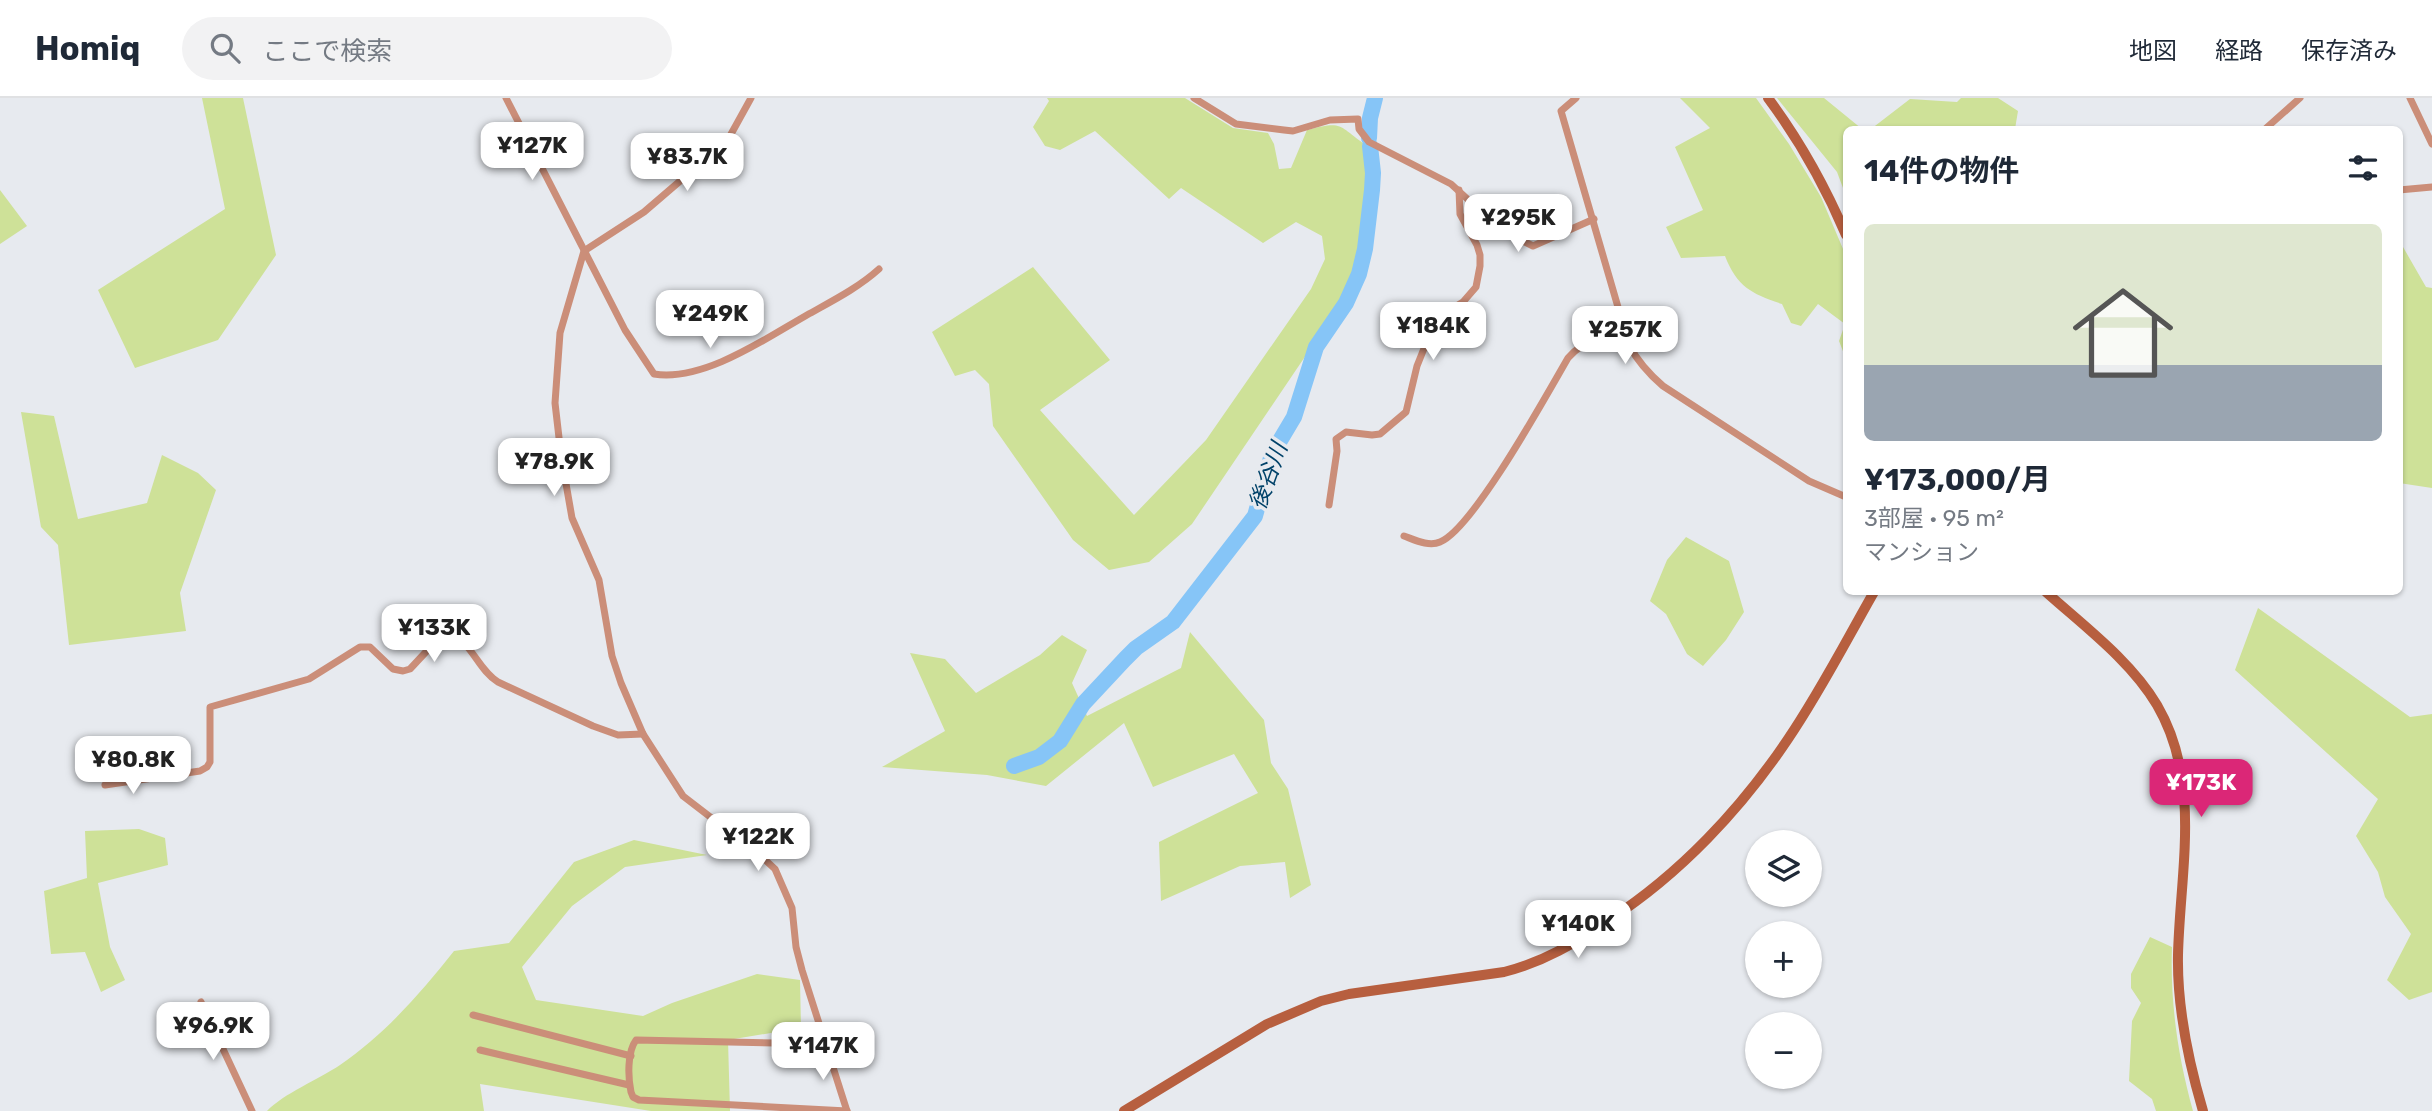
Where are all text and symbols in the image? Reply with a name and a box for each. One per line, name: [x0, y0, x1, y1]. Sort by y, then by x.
search box: [182, 17, 672, 80]
text: Homiq: [35, 29, 140, 68]
icon: search: [206, 29, 244, 67]
text: ここで検索: [262, 36, 392, 67]
text: 地図: [2129, 37, 2177, 65]
text: 経路: [2215, 37, 2263, 65]
text: 保存済み: [2301, 37, 2397, 65]
pin: ¥127K: [483, 122, 581, 182]
text: ¥127K: [497, 131, 567, 159]
pin: ¥83.7K: [630, 134, 744, 193]
text: ¥83.7K: [647, 142, 727, 170]
icon: filters: [2344, 149, 2382, 187]
text: 14件の物件: [1864, 153, 2019, 189]
pin: ¥295K: [1469, 194, 1567, 254]
text: ¥295K: [1480, 203, 1556, 231]
icon: home: [2060, 270, 2186, 396]
pin: ¥249K: [661, 290, 759, 350]
text: ¥249K: [672, 299, 748, 327]
pin: ¥184K: [1384, 302, 1482, 362]
pin: ¥257K: [1576, 306, 1674, 366]
text: ¥184K: [1396, 311, 1470, 339]
text: ¥257K: [1588, 315, 1662, 343]
water label: 後谷川: [1243, 436, 1294, 513]
pin: ¥78.9K: [497, 438, 611, 498]
text: ¥78.9K: [514, 447, 594, 475]
text: ¥173,000/月: [1864, 462, 2051, 498]
text: 3部屋 · 95 m²: [1864, 504, 2004, 532]
text: マンション: [1864, 538, 1979, 566]
pin: ¥133K: [385, 604, 483, 664]
text: ¥133K: [398, 613, 470, 641]
pin: ¥80.8K: [76, 736, 190, 796]
text: ¥80.8K: [91, 745, 175, 773]
pin: ¥173K: [2152, 760, 2250, 819]
text: ¥173K: [2166, 768, 2236, 796]
pin: ¥122K: [709, 814, 807, 873]
text: ¥122K: [722, 822, 794, 850]
map controls: [1745, 830, 1822, 1089]
button: layers: [1745, 830, 1822, 907]
pin: ¥140K: [1529, 900, 1627, 960]
text: ¥140K: [1541, 909, 1615, 937]
button: +: [1745, 921, 1822, 998]
pin: ¥96.9K: [156, 1002, 270, 1062]
text: ¥96.9K: [172, 1011, 254, 1039]
button: −: [1745, 1012, 1822, 1089]
pin: ¥147K: [774, 1023, 872, 1082]
text: ¥147K: [788, 1031, 858, 1059]

